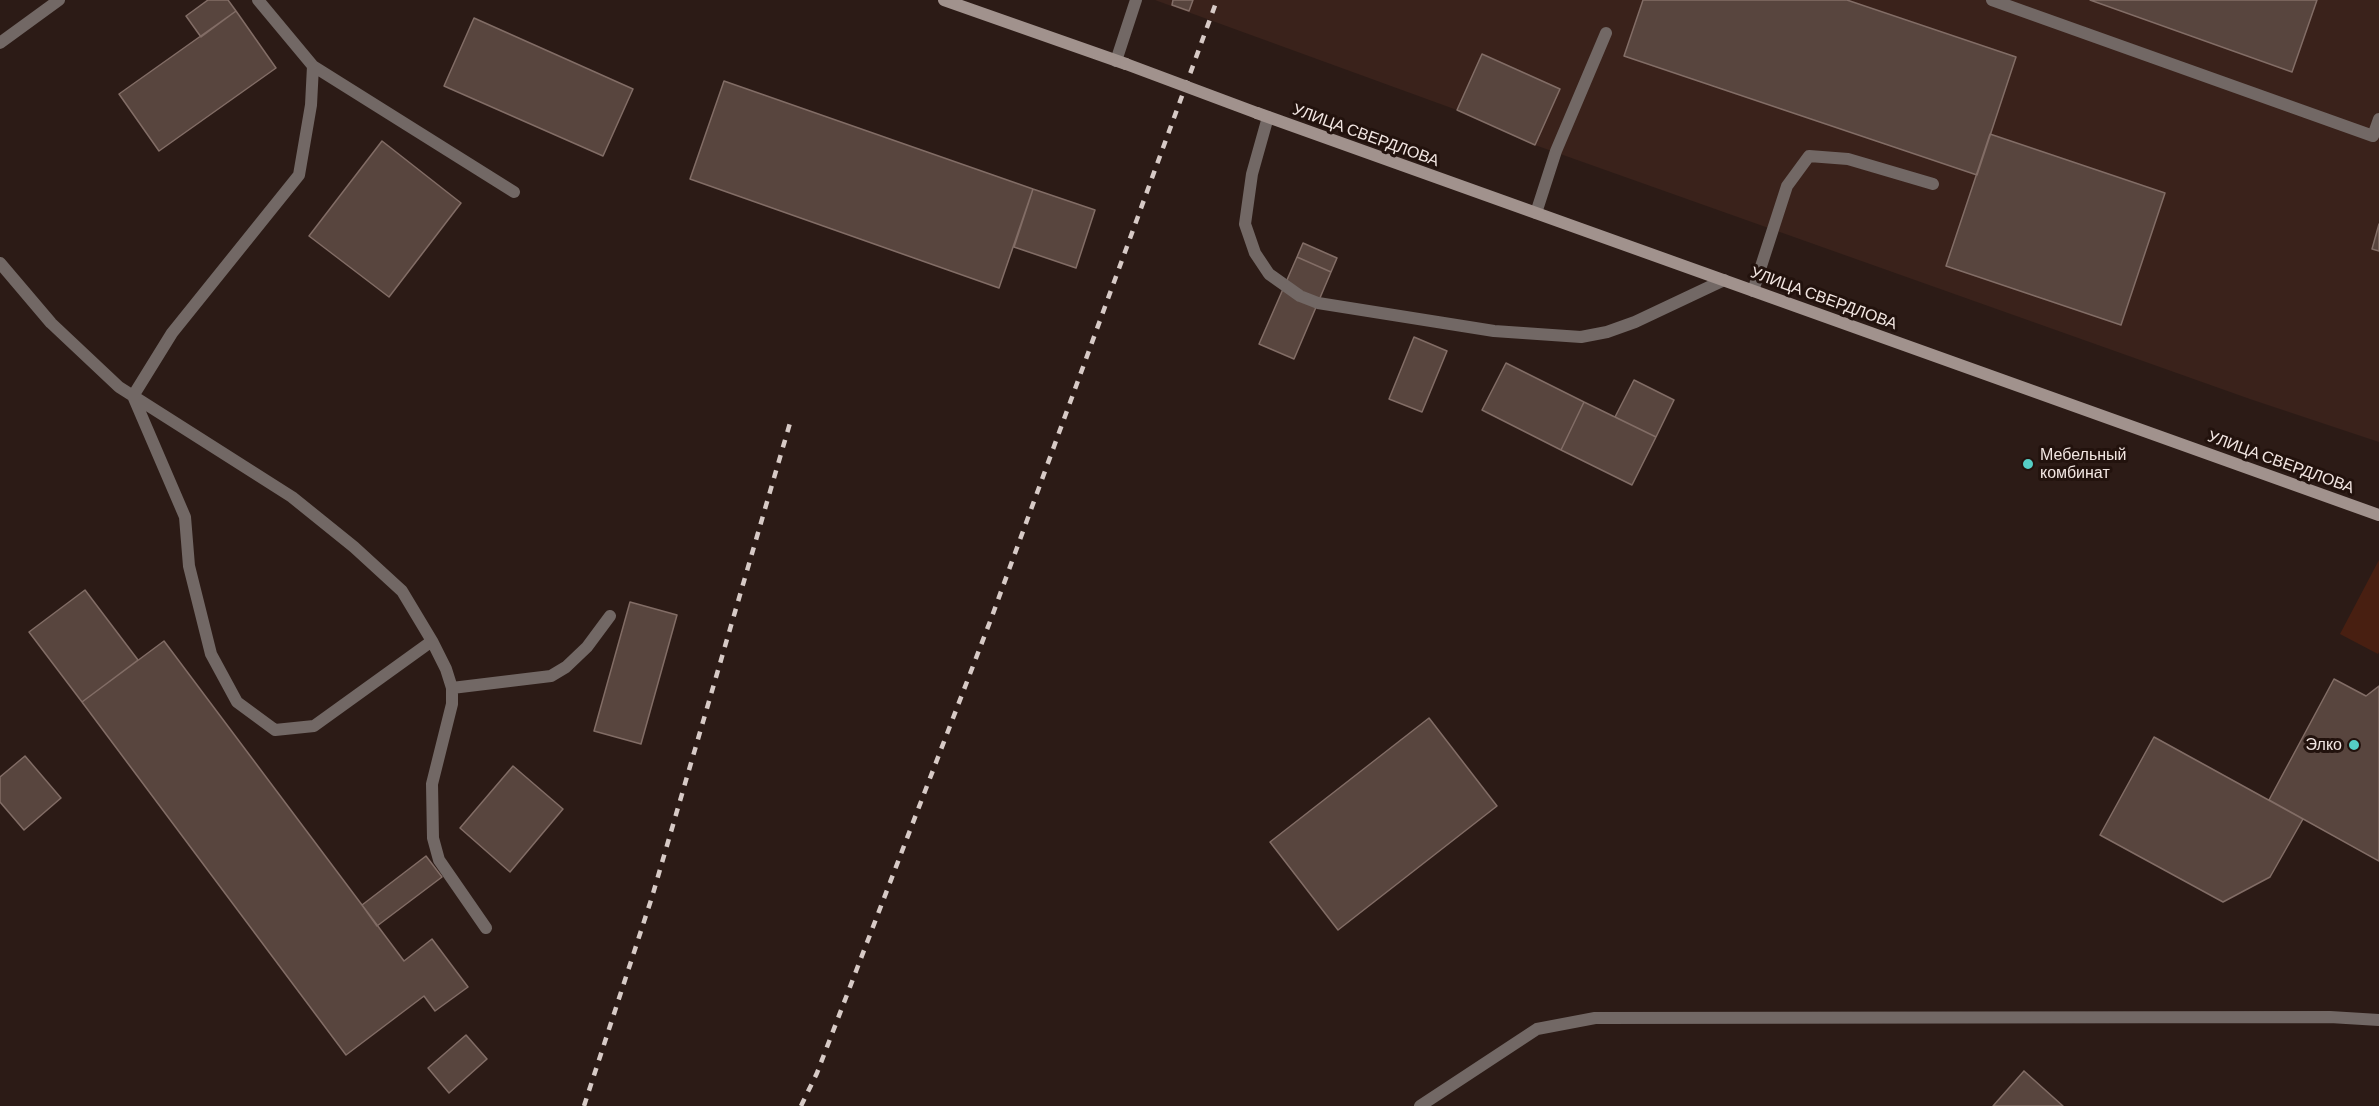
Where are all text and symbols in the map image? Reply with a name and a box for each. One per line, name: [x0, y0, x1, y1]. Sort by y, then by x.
street label: УЛИЦА СВЕРДЛОВА: [1290, 100, 1442, 170]
street label: УЛИЦА СВЕРДЛОВА: [1748, 263, 1900, 333]
street label: УЛИЦА СВЕРДЛОВА: [2205, 427, 2357, 497]
place label: Мебельный комбинат: [2040, 445, 2127, 483]
marker: Мебельный комбинат: [2021, 457, 2035, 471]
place label: Элко: [2306, 735, 2342, 755]
marker: Элко: [2347, 738, 2361, 752]

